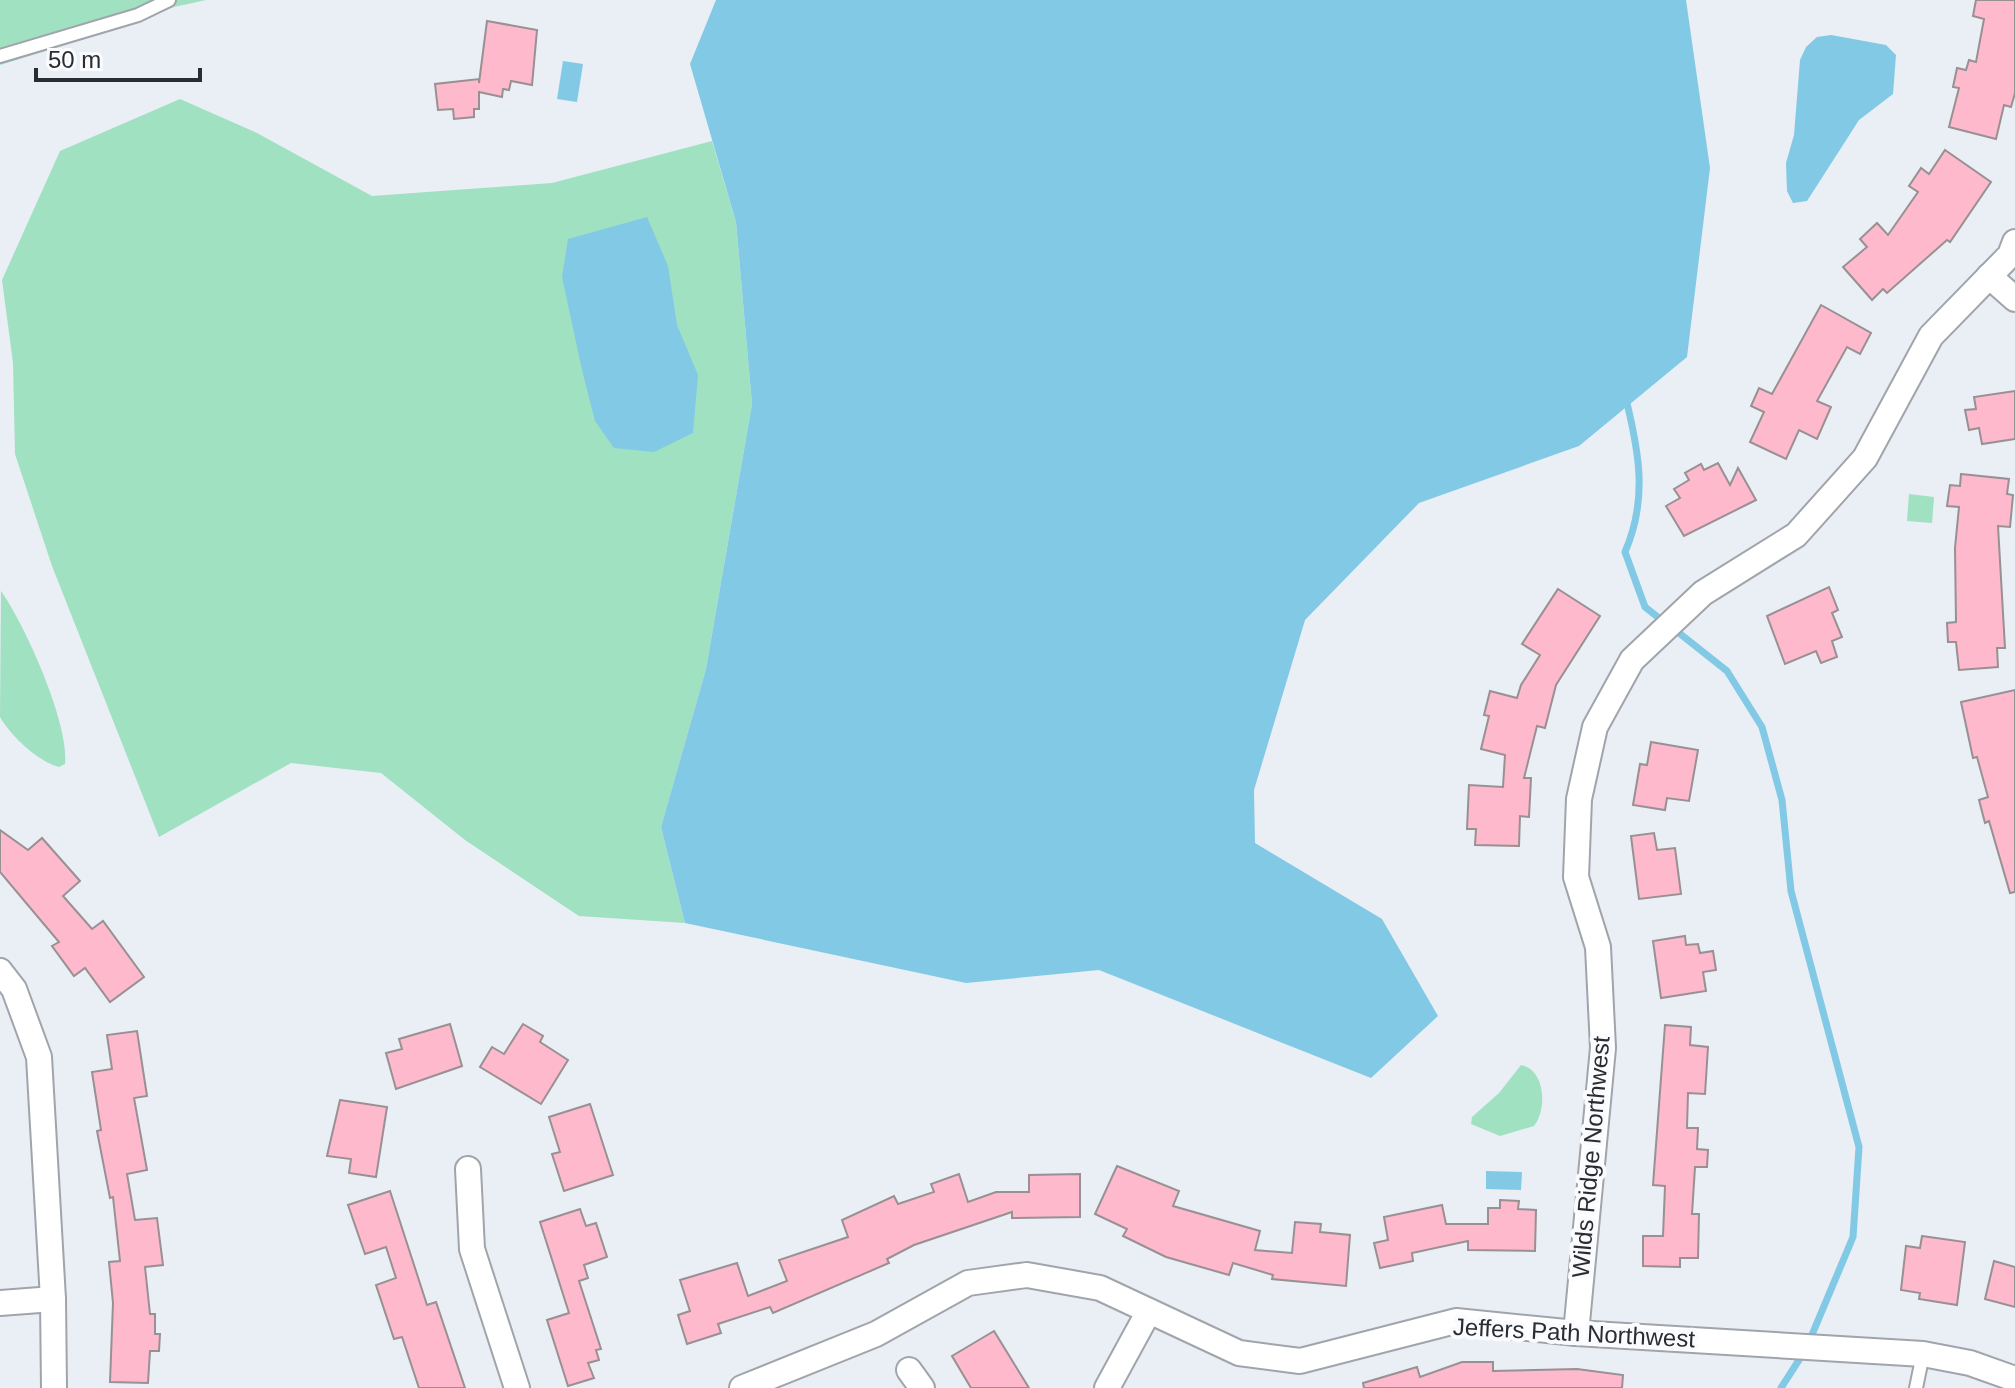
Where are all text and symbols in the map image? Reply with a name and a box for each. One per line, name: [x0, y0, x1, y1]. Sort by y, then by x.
scale bar: [36, 32, 200, 82]
text: 50 m: [48, 46, 101, 73]
street label: Wilds Ridge Northwest: [1566, 1035, 1615, 1279]
street label: Jeffers Path Northwest: [1452, 1313, 1696, 1352]

